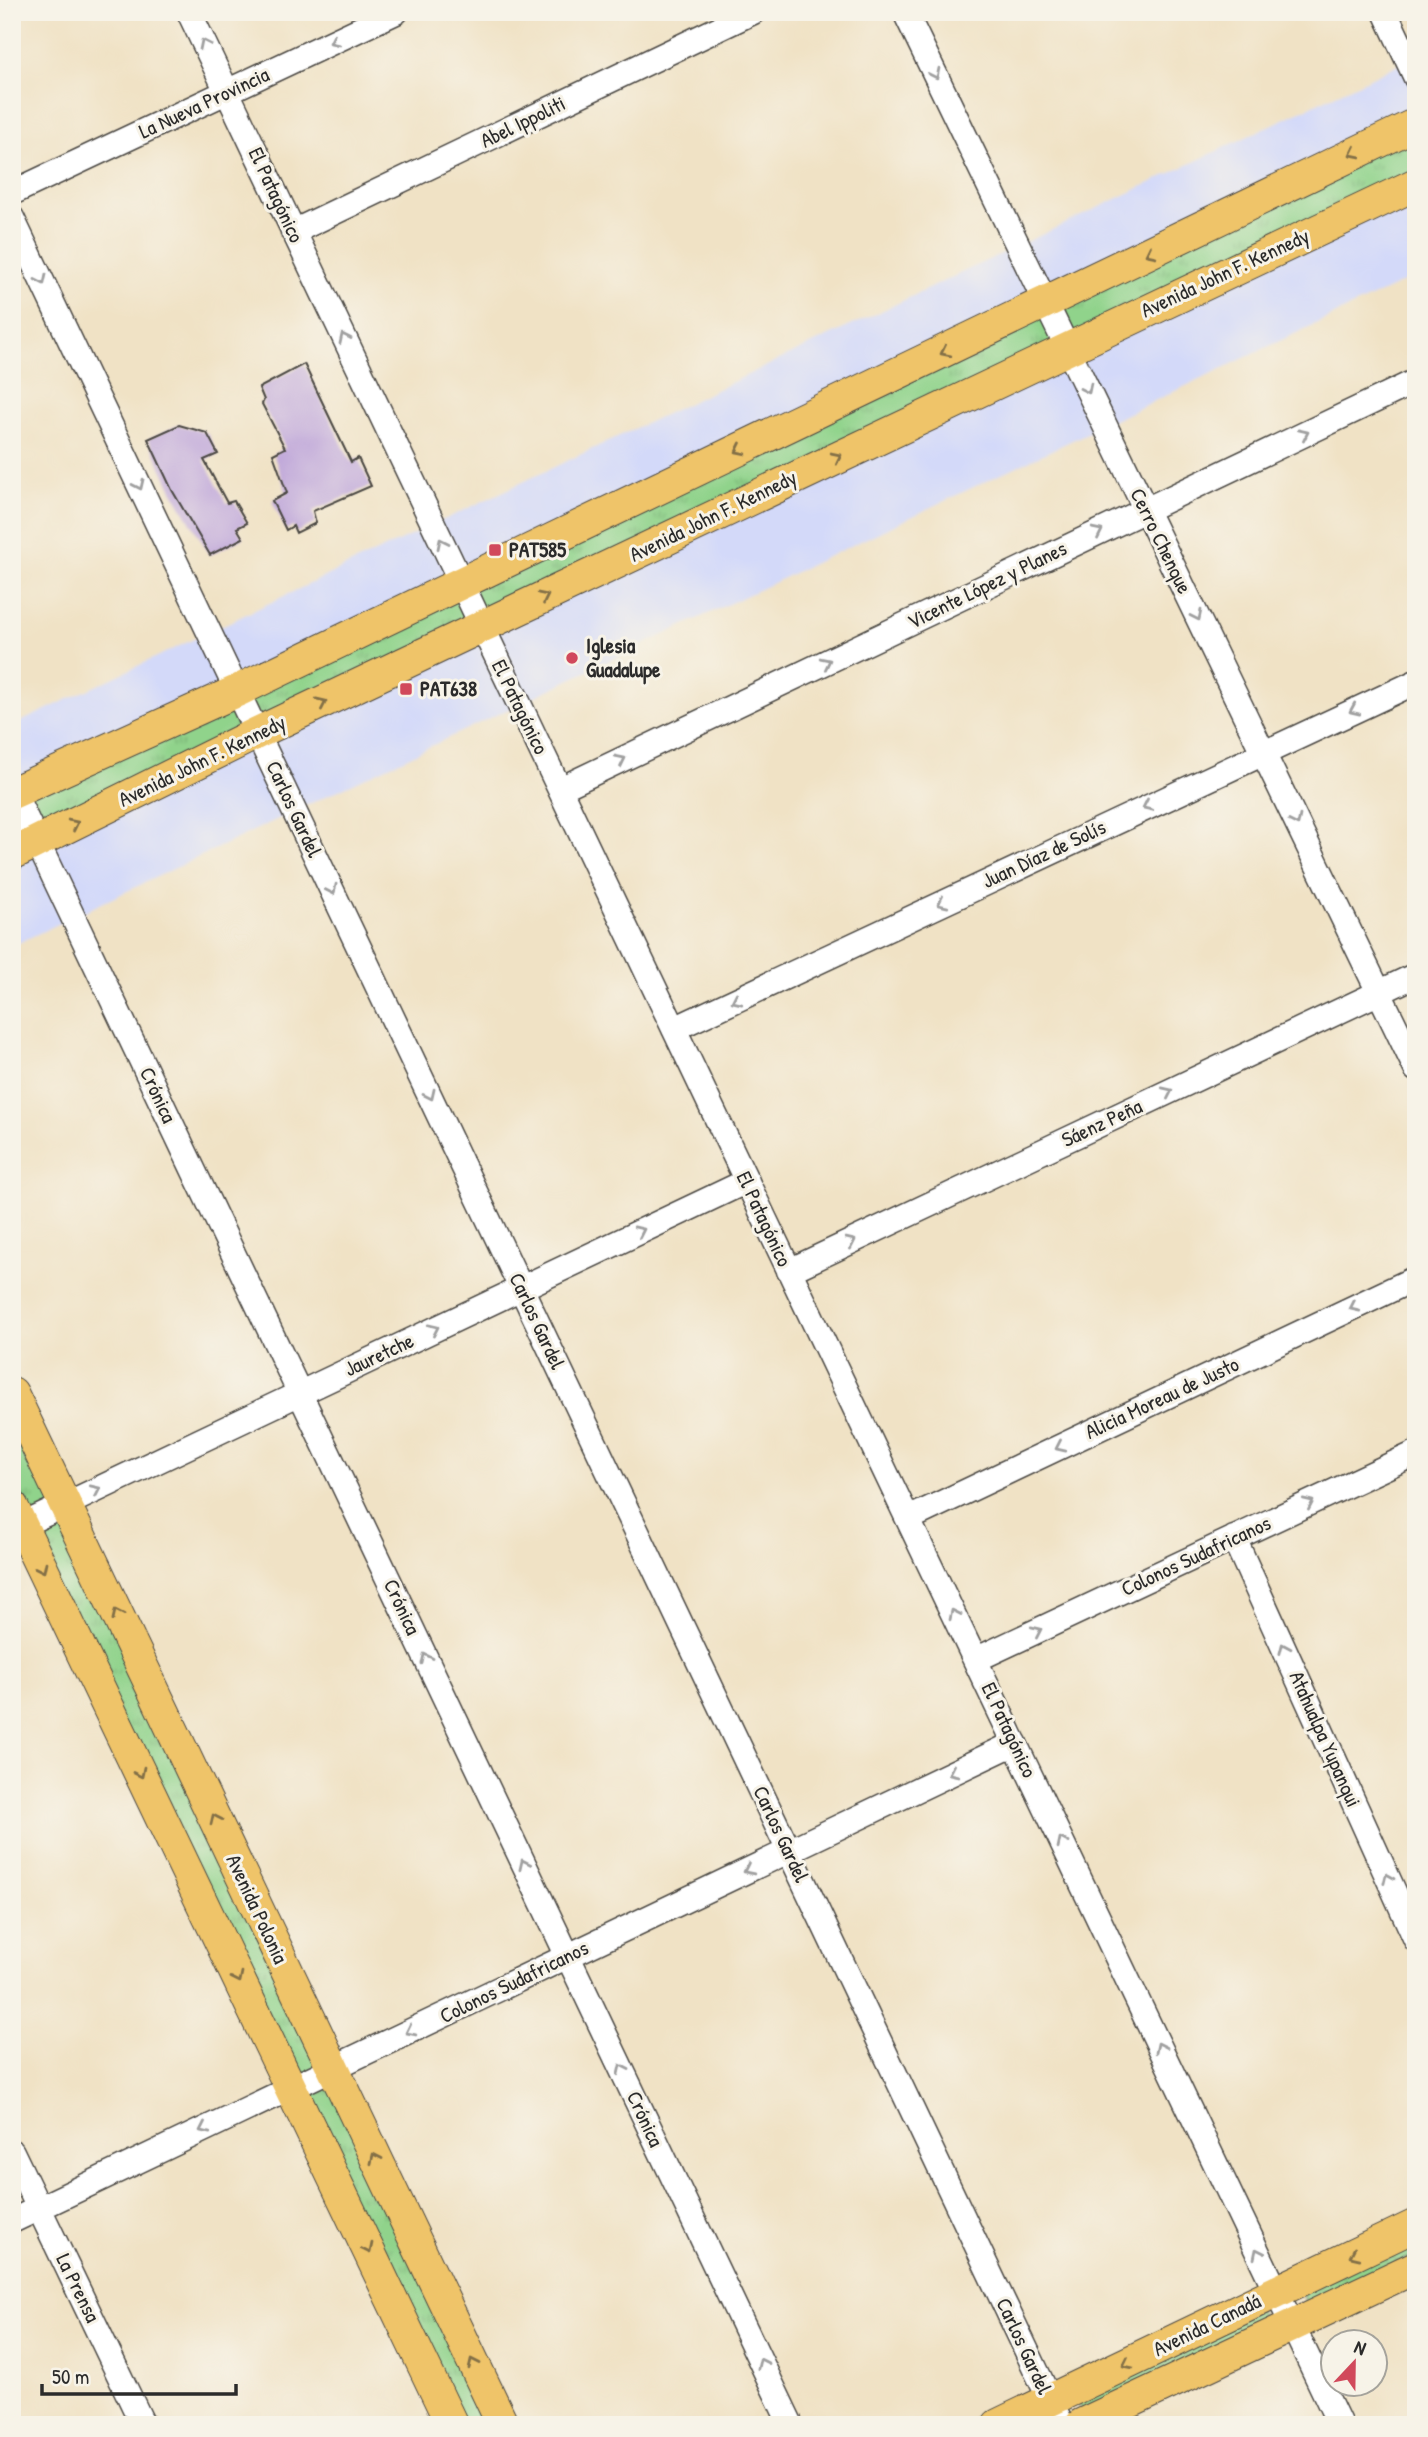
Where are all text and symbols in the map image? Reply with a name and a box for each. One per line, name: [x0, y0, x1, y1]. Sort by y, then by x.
one-way arrow: [329, 33, 341, 47]
one-way arrow: [198, 39, 212, 51]
street label: La Nueva Provincia: [134, 60, 274, 145]
one-way arrow: [927, 67, 941, 79]
street label: Abel Ippoliti: [475, 89, 570, 155]
street label: El Patagónico: [242, 142, 311, 247]
one-way arrow: [1349, 145, 1361, 159]
street label: Avenida John F. Kennedy: [1136, 221, 1314, 324]
one-way arrow: [1145, 245, 1157, 259]
one-way arrow: [33, 273, 47, 285]
one-way arrow: [338, 333, 352, 345]
one-way arrow: [940, 344, 952, 358]
one-way arrow: [1079, 382, 1093, 394]
one-way arrow: [1296, 429, 1309, 443]
one-way arrow: [735, 442, 747, 456]
one-way arrow: [830, 451, 842, 465]
street label: Avenida John F. Kennedy: [624, 462, 801, 569]
one-way arrow: [131, 478, 145, 490]
street label: Cerro Chenque: [1123, 483, 1199, 598]
one-way arrow: [1091, 526, 1103, 540]
street label: Vicente López y Planes: [902, 533, 1071, 636]
place label: PAT585: [509, 535, 566, 564]
one-way arrow: [436, 538, 450, 550]
marker: PAT585: [487, 542, 503, 558]
one-way arrow: [537, 591, 549, 605]
one-way arrow: [1189, 609, 1203, 621]
place label: Iglesia Guadalupe: [586, 631, 661, 685]
marker: Iglesia Guadalupe: [564, 650, 580, 666]
street label: El Patagónico: [485, 655, 556, 759]
one-way arrow: [819, 656, 831, 670]
place label: PAT638: [420, 674, 477, 703]
marker: PAT638: [398, 681, 414, 697]
one-way arrow: [315, 697, 327, 711]
one-way arrow: [1348, 702, 1361, 716]
street label: Avenida John F. Kennedy: [113, 707, 290, 814]
one-way arrow: [614, 754, 626, 768]
street label: Carlos Gardel: [259, 756, 330, 862]
one-way arrow: [1142, 798, 1154, 812]
street label: Juan Díaz de Solís: [977, 812, 1110, 895]
one-way arrow: [1288, 814, 1302, 826]
one-way arrow: [67, 819, 79, 833]
one-way arrow: [324, 883, 338, 895]
one-way arrow: [937, 895, 949, 909]
one-way arrow: [731, 992, 743, 1006]
street label: Crónica: [133, 1062, 184, 1127]
one-way arrow: [1160, 1087, 1173, 1101]
one-way arrow: [421, 1088, 435, 1100]
street label: Sáenz Peña: [1057, 1091, 1147, 1154]
street label: El Patagónico: [730, 1166, 799, 1271]
one-way arrow: [633, 1226, 645, 1240]
one-way arrow: [844, 1236, 856, 1250]
street label: Carlos Gardel: [502, 1268, 573, 1374]
one-way arrow: [1349, 1299, 1361, 1313]
one-way arrow: [427, 1323, 439, 1337]
street label: Jauretche: [339, 1326, 418, 1383]
street label: Alicia Moreau de Justo: [1080, 1349, 1243, 1446]
one-way arrow: [1055, 1438, 1067, 1452]
one-way arrow: [89, 1484, 101, 1498]
one-way arrow: [1302, 1497, 1315, 1511]
street label: Colonos Sudafricanos: [1116, 1508, 1275, 1603]
one-way arrow: [33, 1561, 47, 1573]
street label: Crónica: [377, 1574, 428, 1639]
one-way arrow: [111, 1609, 125, 1621]
one-way arrow: [948, 1609, 962, 1622]
one-way arrow: [1030, 1625, 1042, 1639]
one-way arrow: [1278, 1643, 1292, 1655]
one-way arrow: [420, 1653, 434, 1665]
street label: Atahualpa Yupanqui: [1283, 1666, 1368, 1811]
street label: El Patagónico: [975, 1677, 1044, 1782]
one-way arrow: [948, 1764, 960, 1778]
one-way arrow: [132, 1766, 146, 1778]
street label: Carlos Gardel: [746, 1781, 817, 1887]
one-way arrow: [209, 1814, 223, 1826]
one-way arrow: [1056, 1837, 1070, 1849]
street label: Avenida Polonia: [219, 1849, 295, 1968]
one-way arrow: [518, 1859, 532, 1871]
one-way arrow: [743, 1862, 755, 1876]
one-way arrow: [1382, 1873, 1396, 1885]
street label: Colonos Sudafricanos: [435, 1933, 593, 2030]
one-way arrow: [230, 1971, 244, 1983]
one-way arrow: [405, 2023, 417, 2037]
one-way arrow: [1154, 2042, 1168, 2054]
one-way arrow: [616, 2064, 630, 2076]
street label: Crónica: [620, 2086, 671, 2151]
one-way arrow: [199, 2121, 211, 2135]
one-way arrow: [370, 2153, 384, 2165]
one-way arrow: [360, 2242, 374, 2255]
one-way arrow: [1349, 2247, 1361, 2261]
one-way arrow: [1252, 2248, 1266, 2260]
street label: La Prensa: [49, 2249, 108, 2327]
street label: Avenida Canadá: [1148, 2286, 1265, 2363]
street label: Carlos Gardel: [989, 2293, 1060, 2399]
north arrow: [1320, 2328, 1390, 2398]
text: N: [1351, 2333, 1370, 2361]
scale bar: [42, 2353, 236, 2397]
one-way arrow: [1122, 2355, 1134, 2369]
one-way arrow: [467, 2358, 481, 2370]
one-way arrow: [756, 2358, 770, 2370]
text: 50 m: [52, 2362, 89, 2391]

